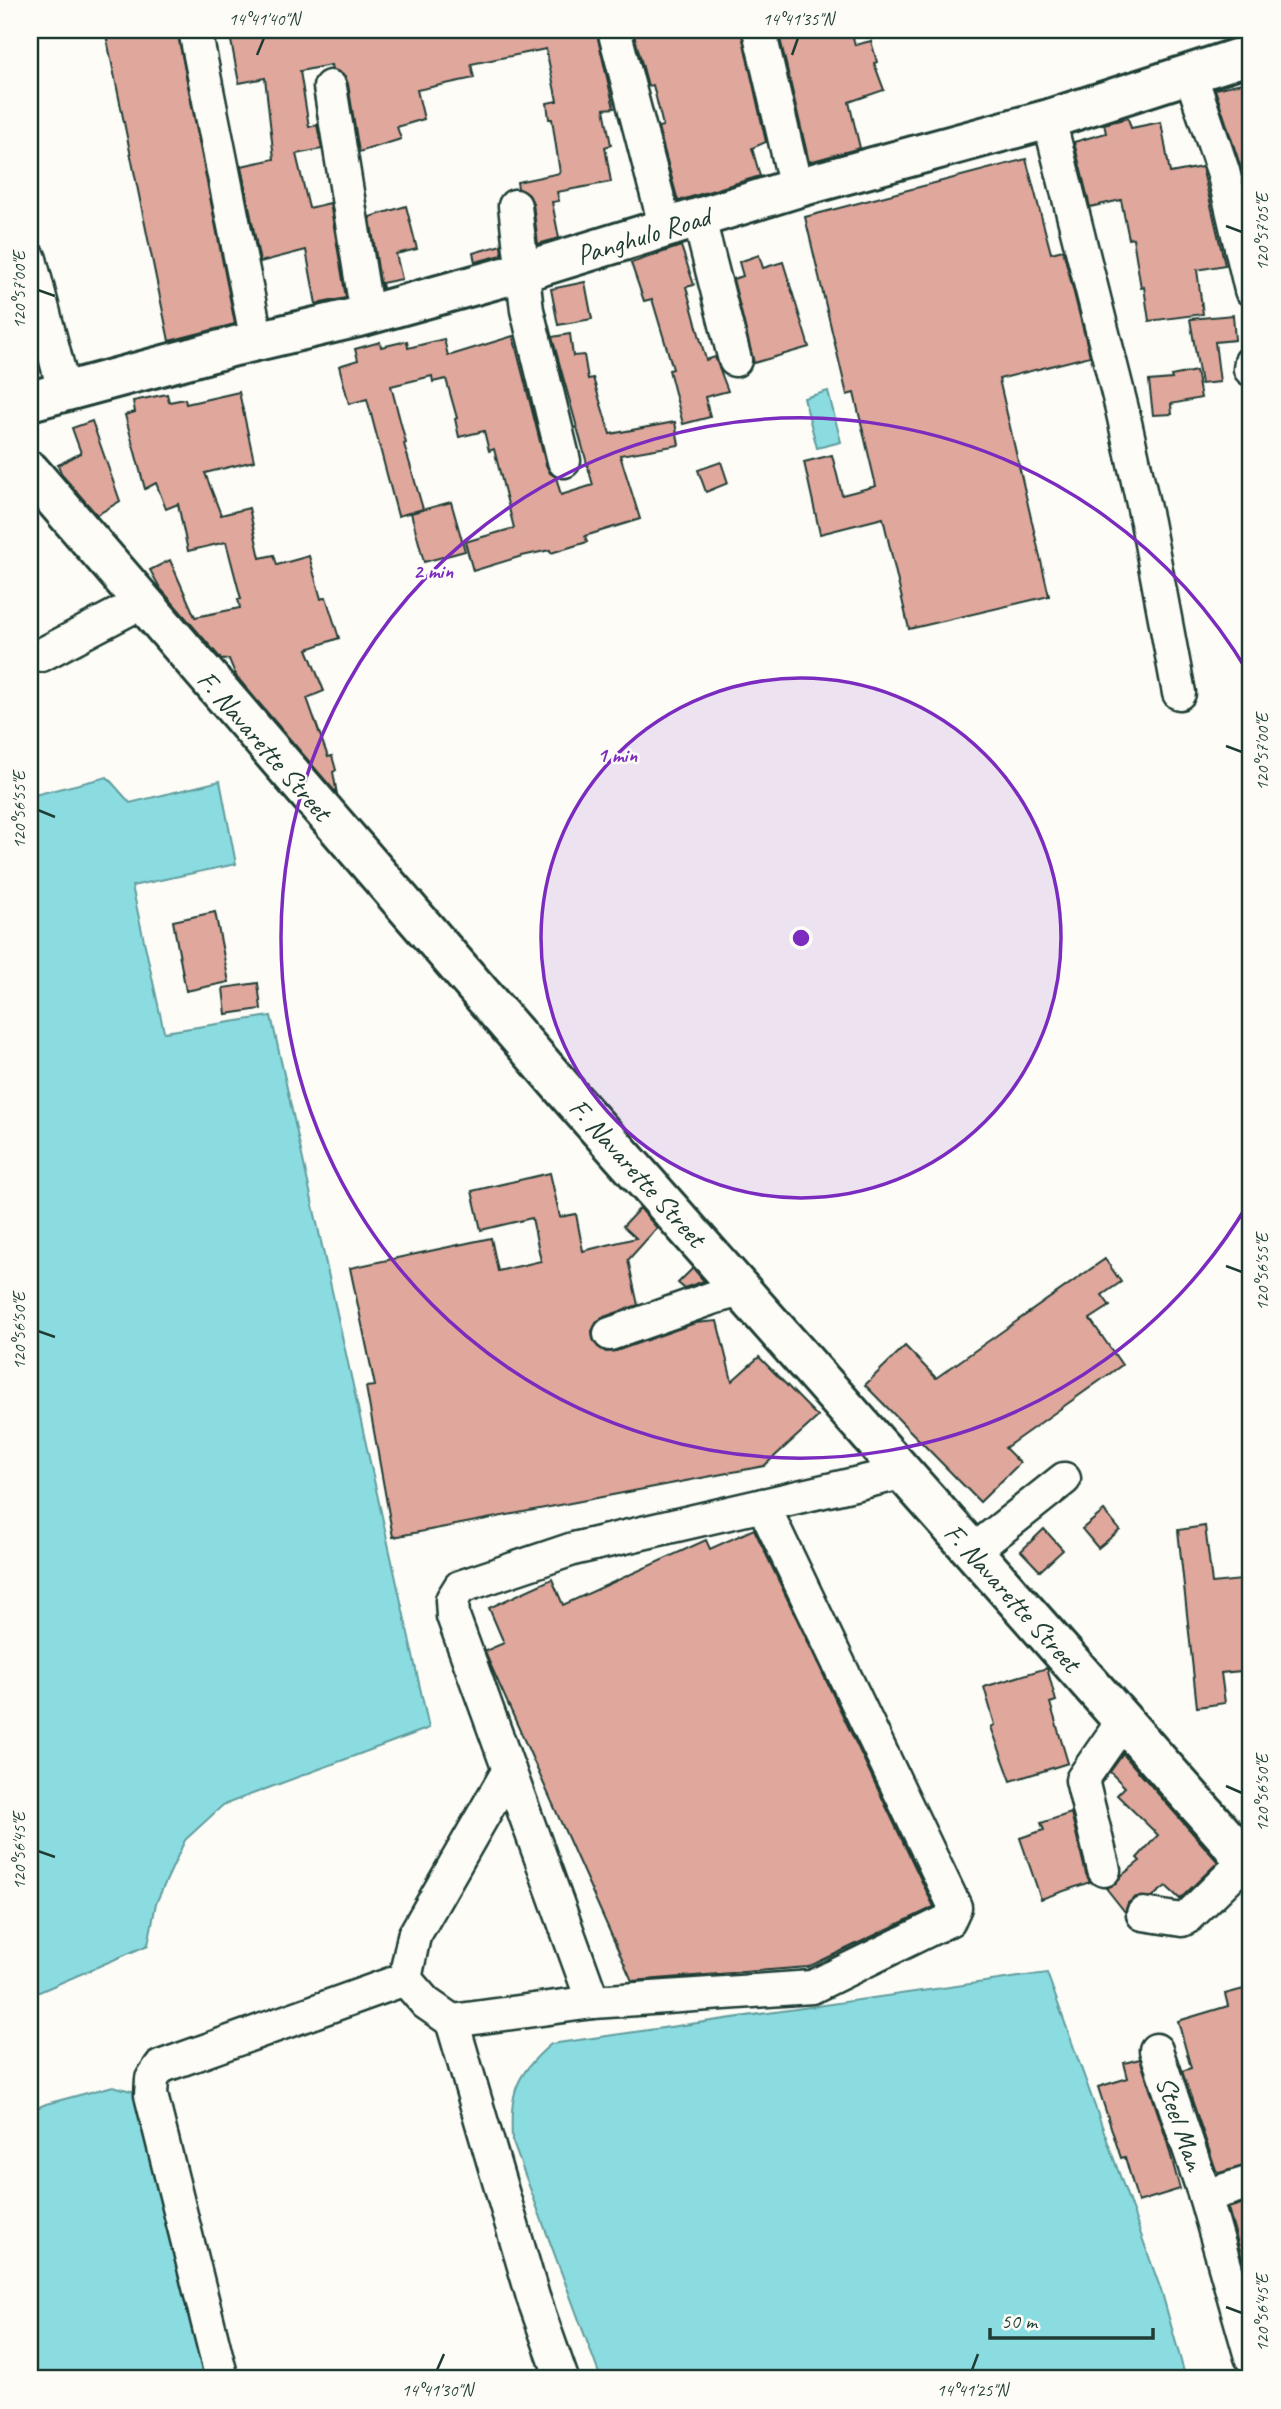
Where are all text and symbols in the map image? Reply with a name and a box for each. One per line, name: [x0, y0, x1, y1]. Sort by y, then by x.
text: 14°41'40"N: [229, 8, 303, 30]
text: 14°41'35"N: [763, 8, 837, 30]
text: 120°57'05"E: [1251, 191, 1273, 271]
street label: Panghulo Road: [572, 197, 718, 272]
text: 120°57'00"E: [8, 249, 30, 329]
text: 2 min: [413, 558, 453, 584]
street label: F. Navarette Street: [190, 663, 341, 830]
text: 120°57'00"E: [1251, 711, 1273, 791]
text: 1 min: [597, 742, 637, 768]
text: 120°56'55"E: [8, 769, 30, 849]
centre of rings: [789, 926, 813, 950]
street label: F. Navarette Street: [562, 1091, 715, 1256]
text: 120°56'55"E: [1251, 1231, 1273, 1311]
text: 120°56'50"E: [8, 1290, 30, 1370]
street label: F. Navarette Street: [937, 1516, 1090, 1681]
text: 120°56'50"E: [1251, 1752, 1273, 1832]
text: 120°56'45"E: [8, 1810, 30, 1890]
street label: Steel Man: [1148, 2071, 1213, 2176]
text: 120°56'45"E: [1251, 2272, 1273, 2352]
scale bar: [990, 2297, 1153, 2341]
text: 50 m: [1001, 2308, 1039, 2334]
text: 14°41'30"N: [402, 2379, 476, 2401]
text: 14°41'25"N: [937, 2379, 1011, 2401]

